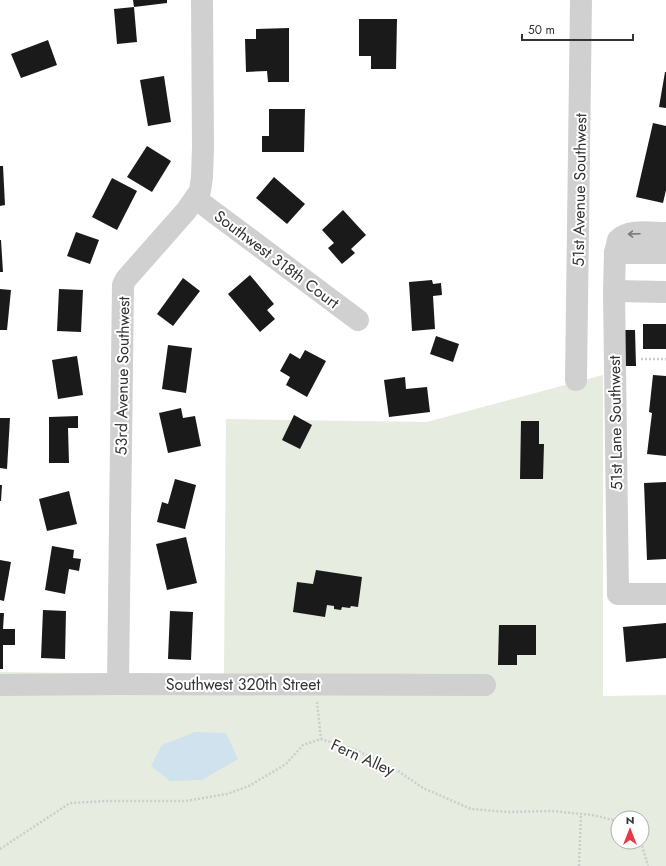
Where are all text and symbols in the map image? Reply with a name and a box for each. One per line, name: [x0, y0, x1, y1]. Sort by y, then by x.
scale bar: [522, 16, 633, 42]
text: 50 m: [528, 21, 555, 39]
street label: 51st Avenue Southwest: [567, 113, 592, 267]
street label: Southwest 318th Court: [209, 205, 344, 314]
one-way arrow: [628, 230, 641, 237]
street label: 53rd Avenue Southwest: [110, 296, 135, 456]
street label: 51st Lane Southwest: [603, 355, 628, 491]
street label: Southwest 320th Street: [166, 673, 320, 696]
street label: Fern Alley: [327, 733, 399, 782]
north arrow: [610, 810, 650, 850]
text: N: [626, 812, 634, 828]

